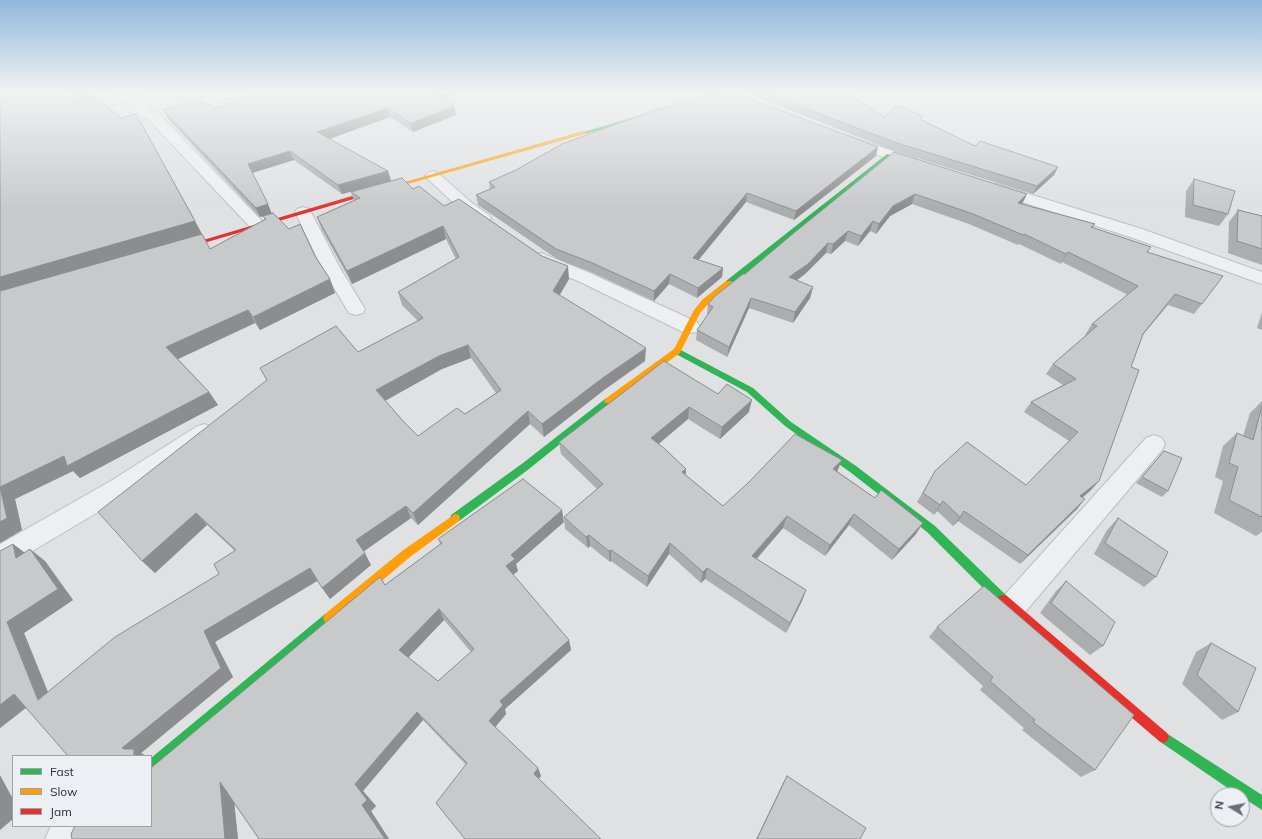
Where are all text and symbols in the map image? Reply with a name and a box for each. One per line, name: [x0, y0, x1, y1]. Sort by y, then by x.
legend: [12, 755, 152, 827]
text: Fast: [50, 764, 74, 779]
text: Slow: [50, 784, 78, 799]
north arrow: [1210, 787, 1250, 827]
text: N: [1212, 800, 1227, 810]
text: Jam: [50, 804, 72, 819]

